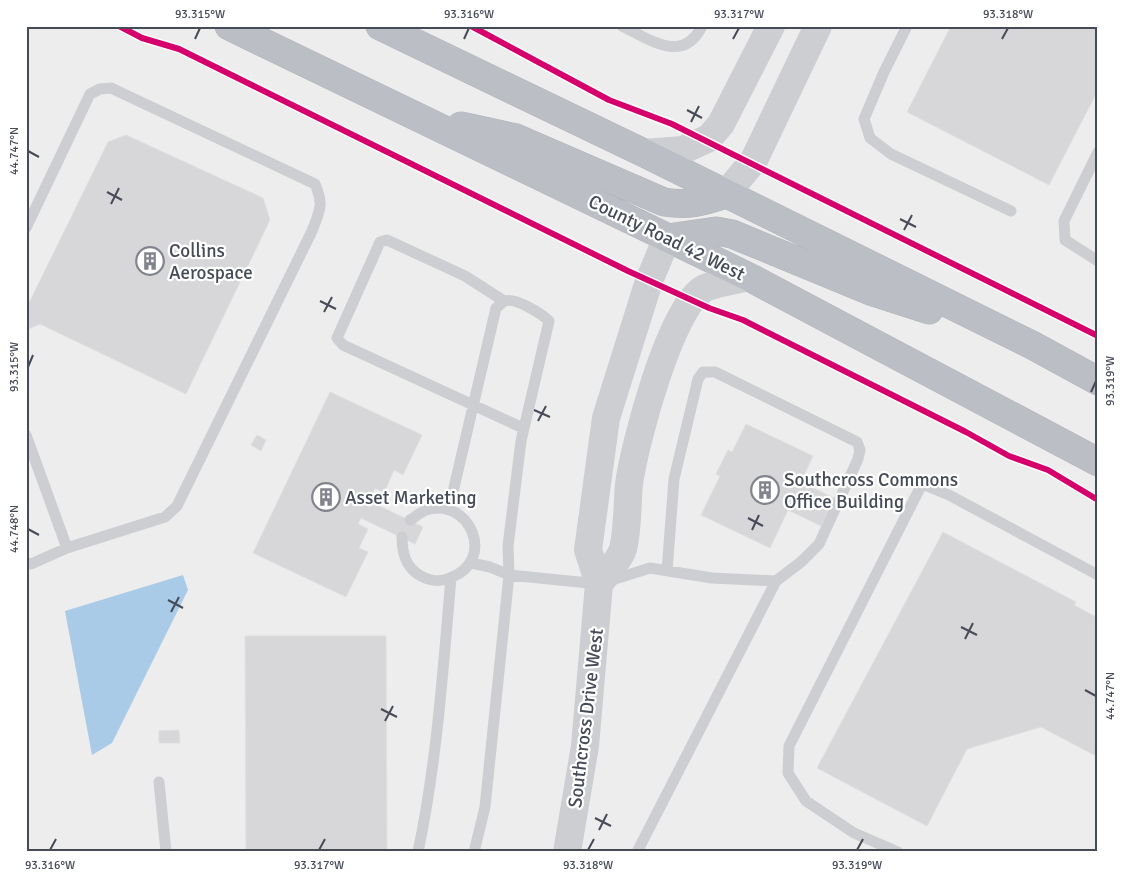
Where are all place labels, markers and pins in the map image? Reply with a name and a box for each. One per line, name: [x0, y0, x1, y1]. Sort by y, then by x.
place label: Collins Aerospace: [169, 239, 253, 285]
building icon: Collins Aerospace: [135, 246, 165, 276]
place label: Southcross Commons Office Building: [784, 468, 958, 514]
building icon: Southcross Commons Office Building: [750, 475, 780, 505]
building icon: Asset Marketing: [311, 482, 341, 512]
place label: Asset Marketing: [345, 486, 477, 510]

